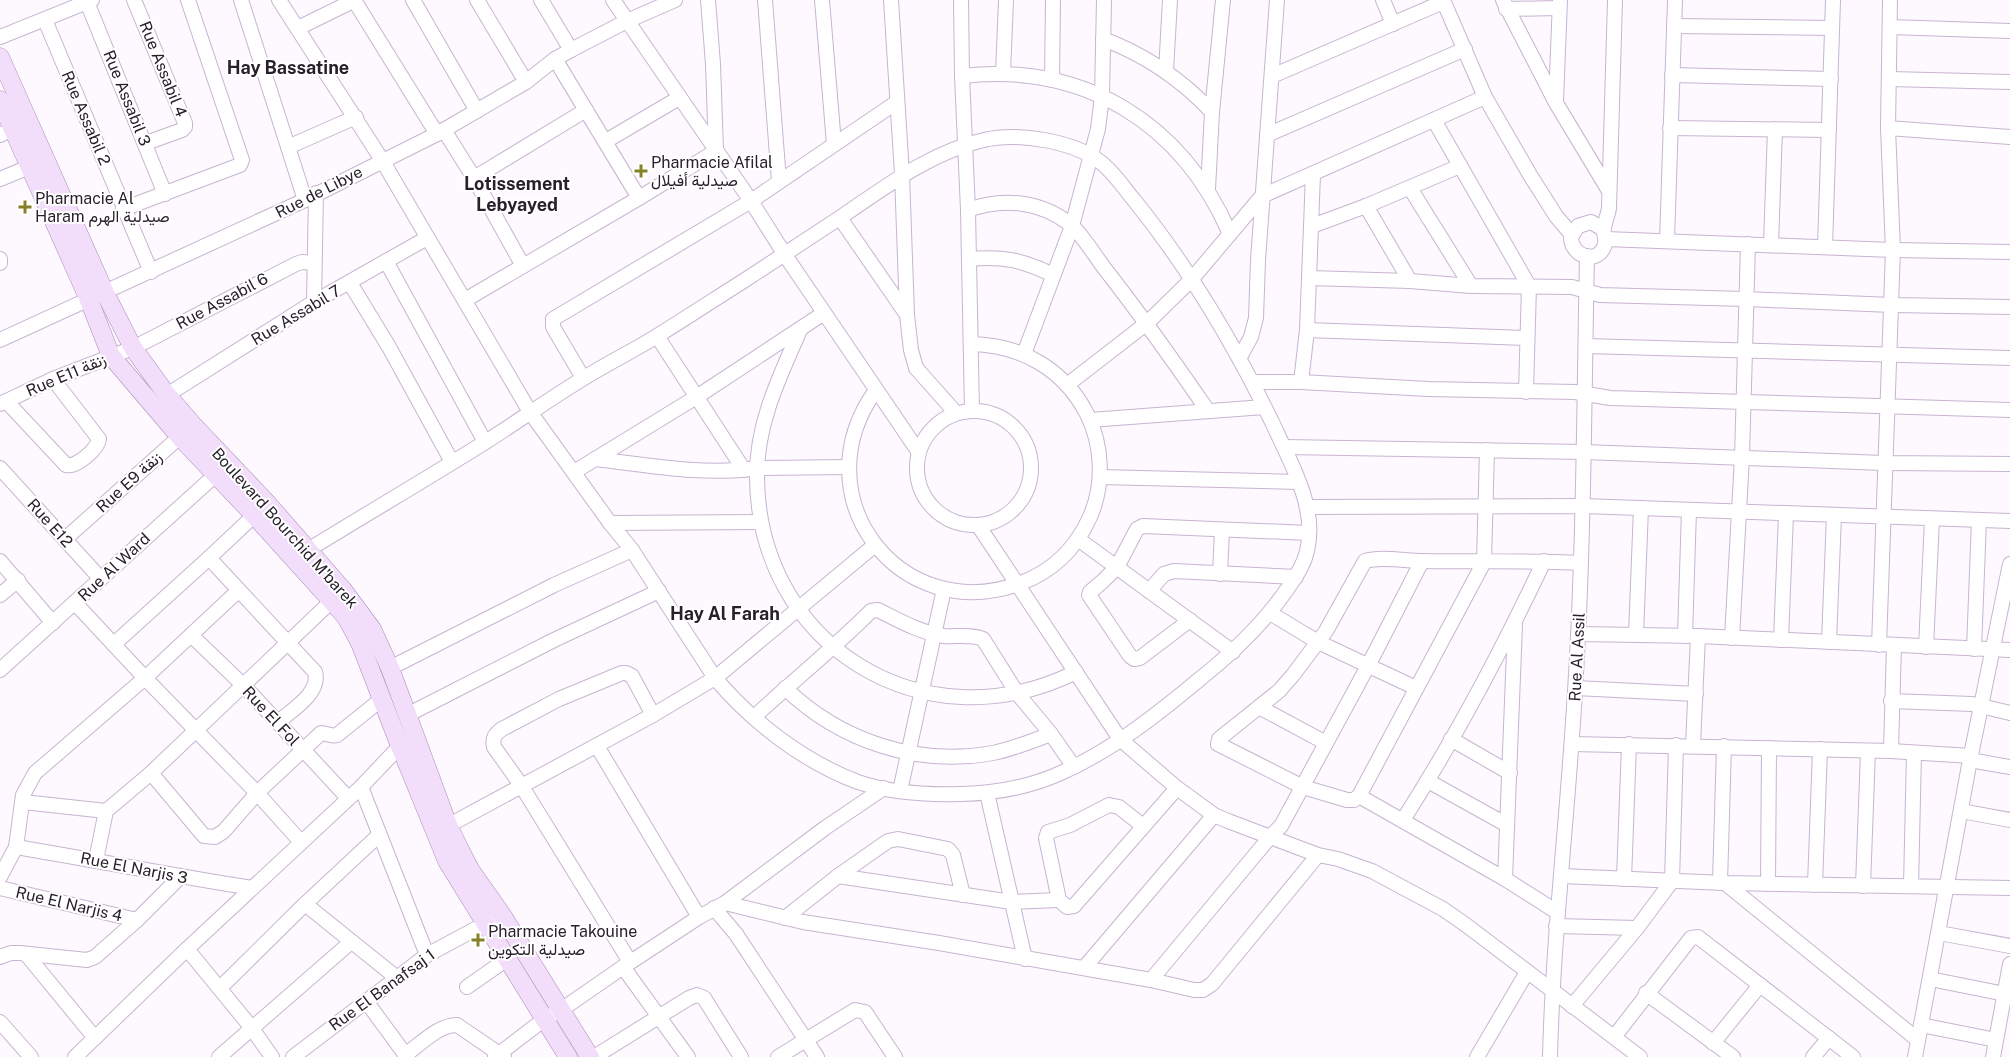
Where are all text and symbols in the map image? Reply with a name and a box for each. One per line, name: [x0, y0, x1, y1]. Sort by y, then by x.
street label: Rue Assabil 4: [135, 18, 191, 120]
street label: Rue Assabil 3: [99, 47, 155, 149]
district label: Hay Bassatine: [227, 57, 349, 78]
street label: Rue Assabil 2: [58, 68, 114, 168]
place label: Pharmacie Afilal صيدلية أفيلال: [651, 153, 773, 190]
street label: Rue de Libye: [272, 162, 366, 222]
marker: Pharmacie Afilal صيدلية أفيلال: [635, 165, 647, 177]
district label: Lotissement Lebyayed: [464, 173, 570, 215]
place label: Pharmacie Al Haram صيدلية الهرم: [35, 189, 170, 227]
marker: Pharmacie Al Haram صيدلية الهرم: [19, 201, 31, 213]
street label: Rue Assabil 6: [173, 269, 271, 333]
street label: Rue Assabil 7: [248, 281, 344, 349]
street label: Rue E11 زنقة: [23, 350, 109, 401]
street label: Boulevard Bourchid M'barek: [208, 444, 362, 612]
street label: Rue E9 زنقة: [92, 448, 166, 517]
street label: Rue E12: [23, 495, 77, 551]
street label: Rue Al Ward: [74, 529, 154, 605]
district label: Hay Al Farah: [670, 603, 780, 624]
street label: Rue Al Assil: [1565, 612, 1589, 702]
street label: Rue El Fol: [239, 682, 303, 750]
street label: Rue El Narjis 3: [79, 848, 189, 888]
street label: Rue El Narjis 4: [14, 883, 124, 925]
place label: Pharmacie Takouine صيدلية التكوين: [488, 922, 637, 960]
marker: Pharmacie Takouine صيدلية التكوين: [472, 934, 484, 946]
street label: Rue El Banafsaj 1: [325, 945, 439, 1035]

